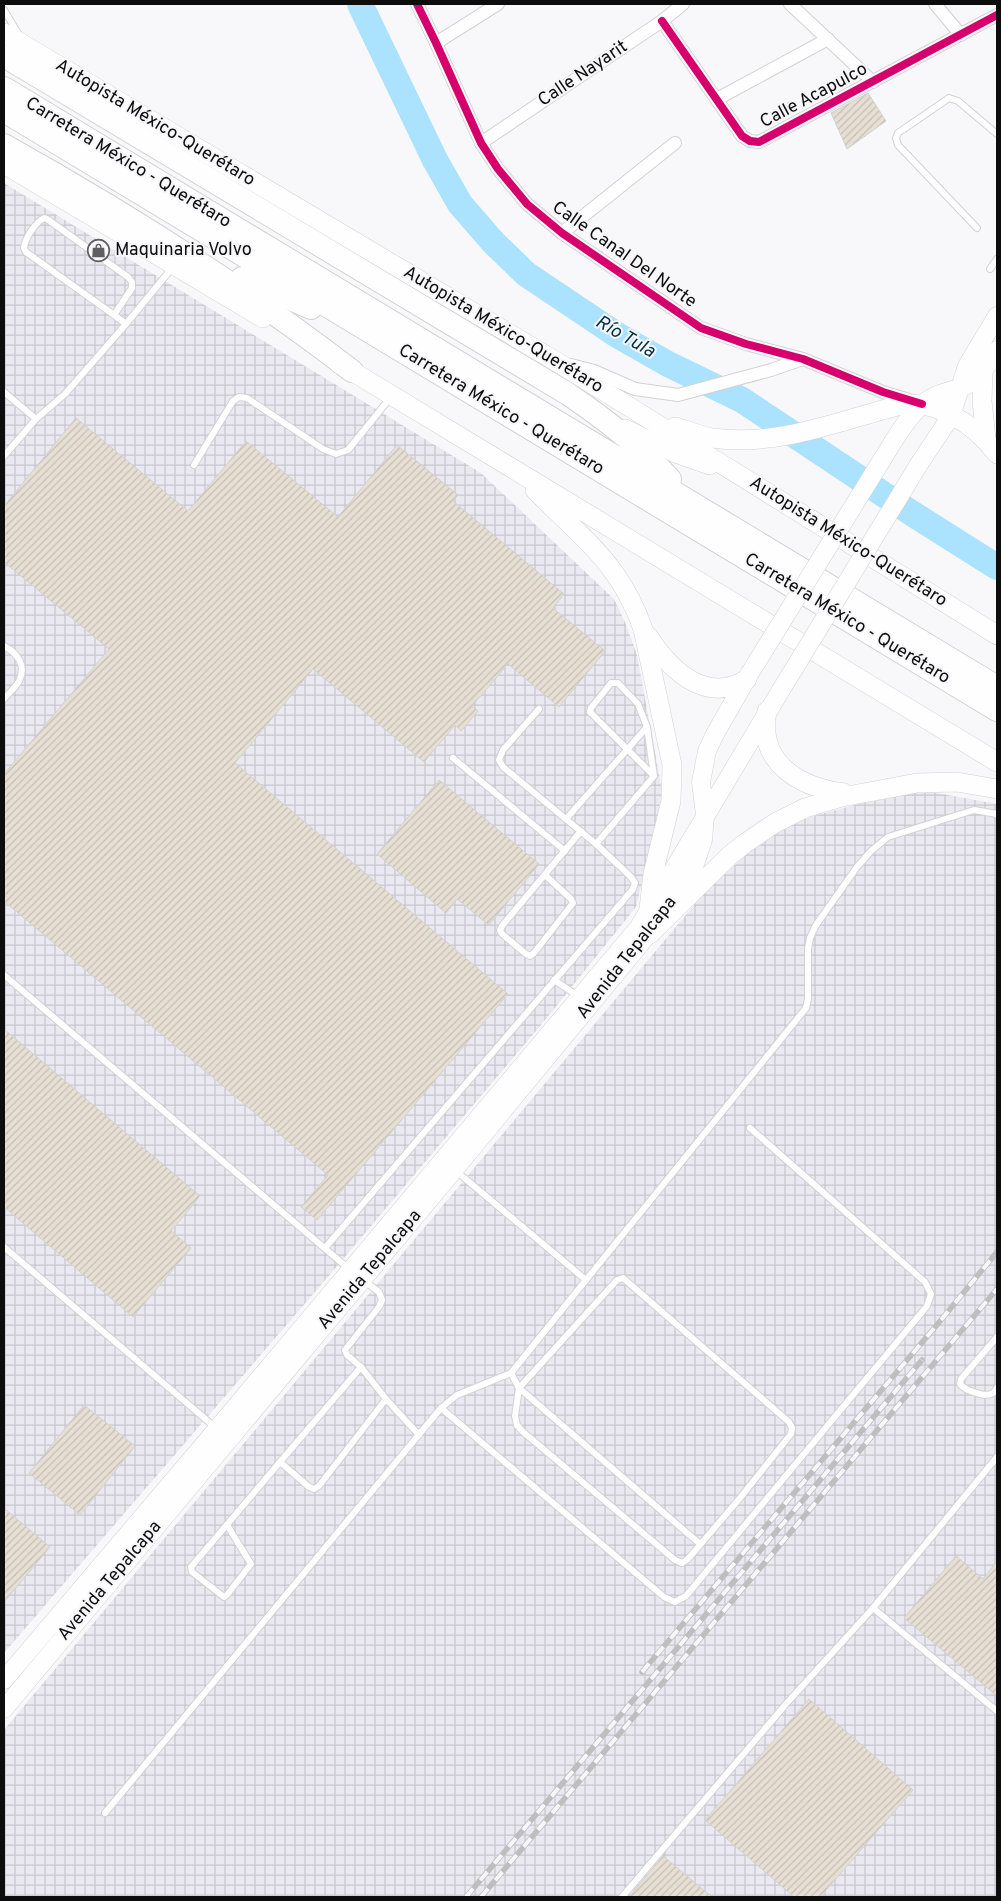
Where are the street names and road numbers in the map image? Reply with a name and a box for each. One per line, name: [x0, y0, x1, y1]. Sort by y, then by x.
street label: Calle Nayarit: [534, 36, 632, 112]
street label: Autopista México-Querétaro: [51, 54, 259, 192]
street label: Calle Acapulco: [756, 58, 872, 134]
street label: Carretera México - Querétaro: [21, 92, 235, 234]
street label: Calle Canal Del Norte: [547, 196, 701, 314]
street label: Autopista México-Querétaro: [399, 261, 607, 399]
street label: Carretera México - Querétaro: [394, 339, 608, 481]
street label: Autopista México-Querétaro: [745, 472, 951, 612]
street label: Carretera México - Querétaro: [740, 548, 954, 690]
street label: Avenida Tepalcapa: [572, 892, 682, 1024]
street label: Avenida Tepalcapa: [313, 1205, 427, 1335]
street label: Avenida Tepalcapa: [53, 1516, 167, 1646]

